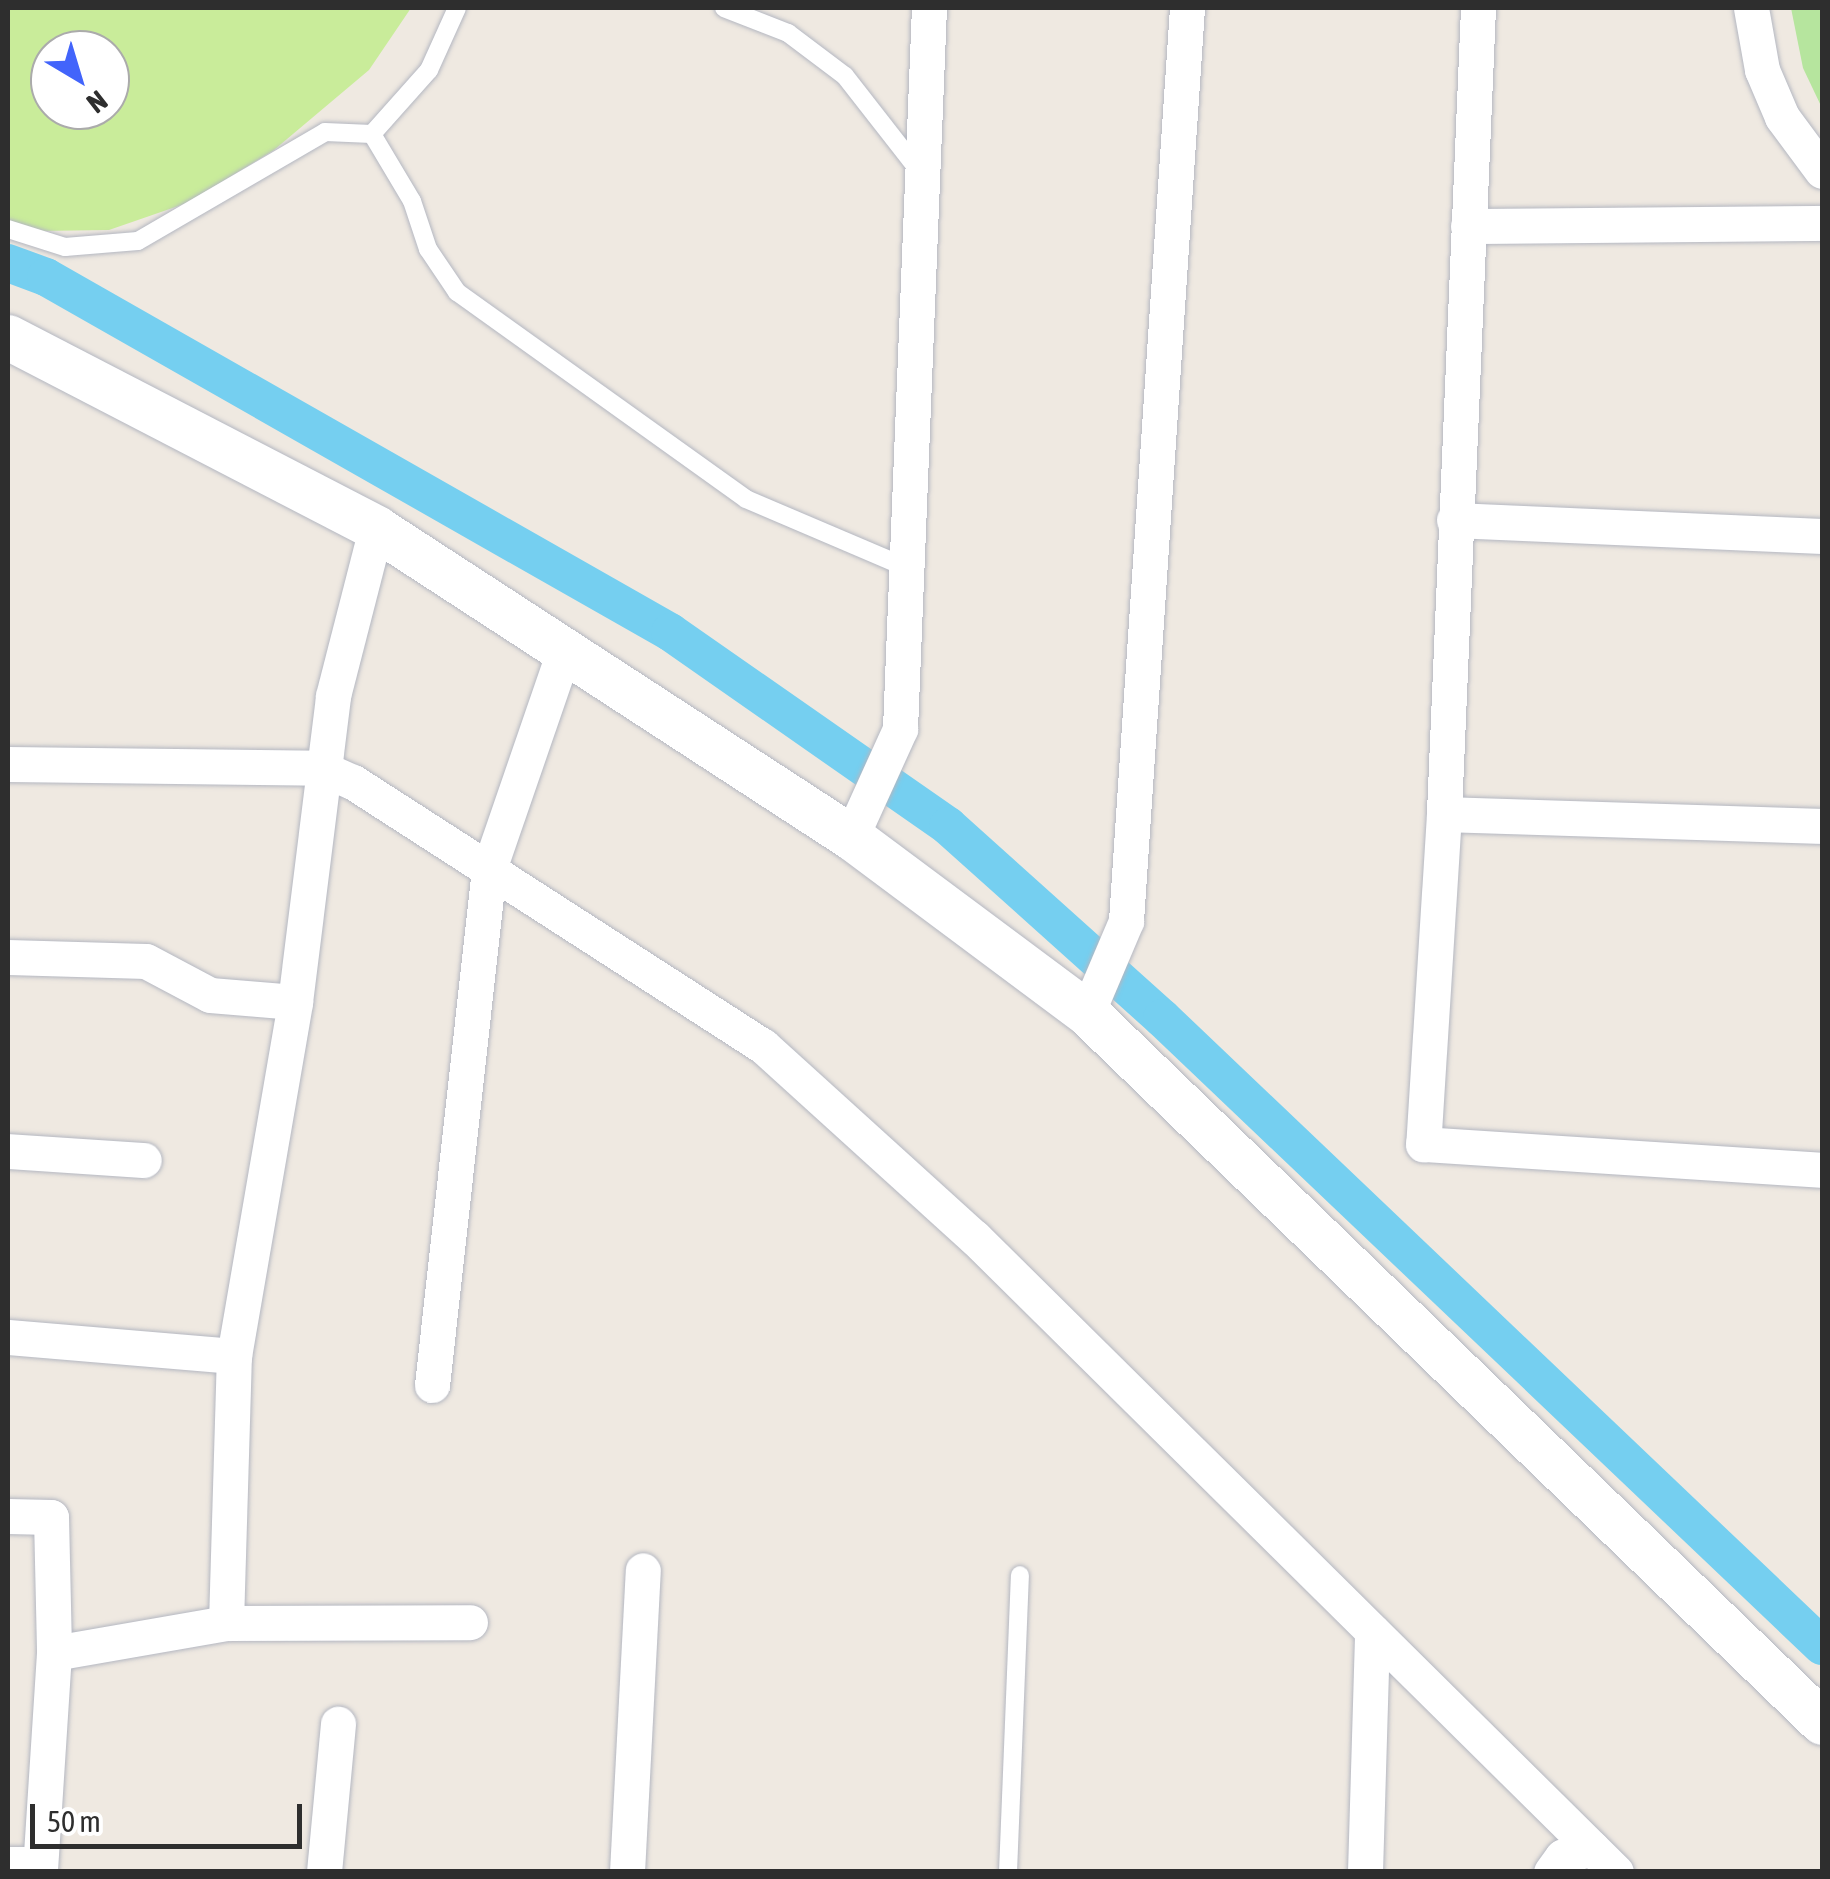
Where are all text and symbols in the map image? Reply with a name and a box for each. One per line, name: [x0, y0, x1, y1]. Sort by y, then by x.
north arrow: [30, 30, 130, 130]
text: N: [81, 84, 114, 120]
scale bar: [35, 1784, 308, 1846]
text: 50 m: [47, 1804, 101, 1838]

